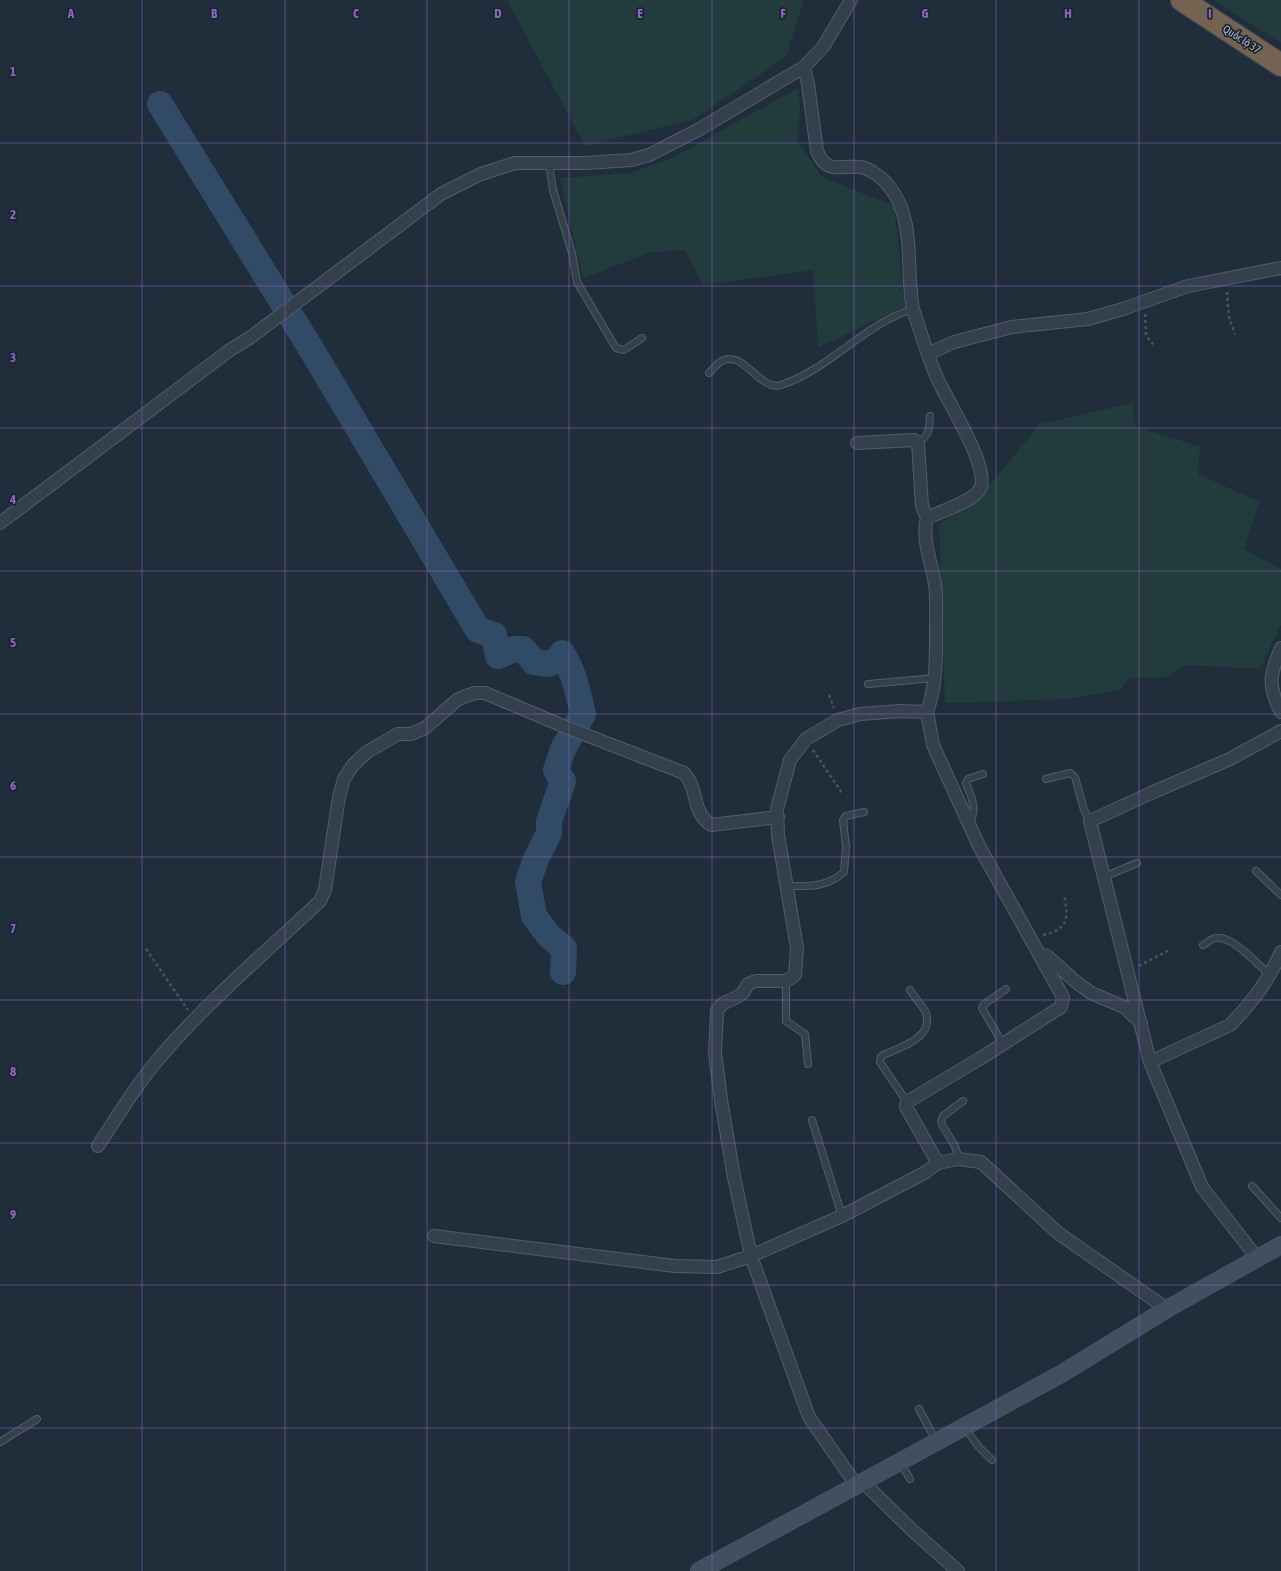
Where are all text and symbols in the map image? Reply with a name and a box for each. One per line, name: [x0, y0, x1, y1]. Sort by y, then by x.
text: A: [67, 6, 75, 21]
text: B: [211, 6, 218, 21]
text: C: [353, 6, 359, 21]
text: D: [494, 6, 502, 21]
text: E: [637, 6, 643, 21]
text: F: [780, 6, 786, 21]
text: G: [922, 6, 929, 21]
text: H: [1064, 6, 1072, 21]
text: I: [1208, 6, 1212, 21]
street label: Quốc lộ 37: [1220, 22, 1263, 56]
text: 1: [10, 64, 16, 79]
text: 2: [10, 207, 16, 222]
text: 3: [10, 350, 16, 365]
text: 4: [9, 492, 16, 507]
text: 5: [10, 635, 16, 650]
text: 6: [10, 778, 16, 793]
text: 7: [10, 921, 16, 936]
text: 8: [10, 1064, 16, 1079]
text: 9: [10, 1207, 16, 1222]

